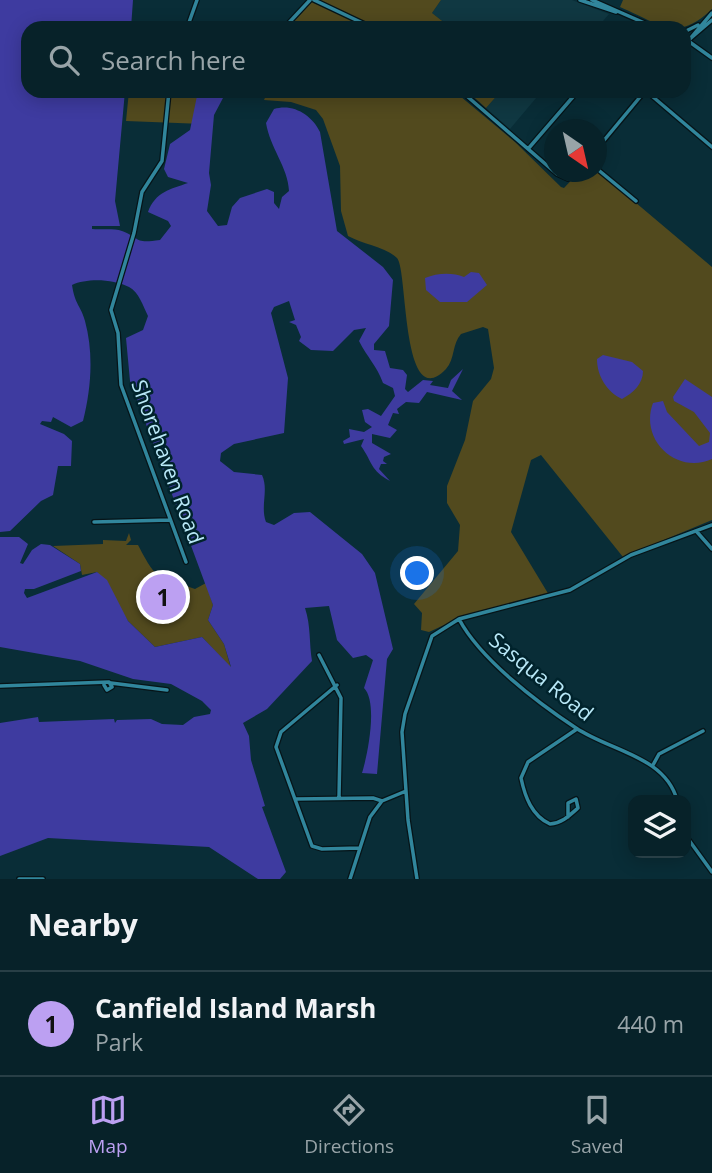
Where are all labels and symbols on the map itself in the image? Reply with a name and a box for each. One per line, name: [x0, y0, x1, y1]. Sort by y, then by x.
north arrow: [544, 119, 607, 182]
street label: Shorehaven Road: [125, 376, 211, 548]
your location: [400, 556, 434, 590]
pin: 1: [140, 571, 186, 623]
street label: Sasqua Road: [484, 626, 599, 727]

